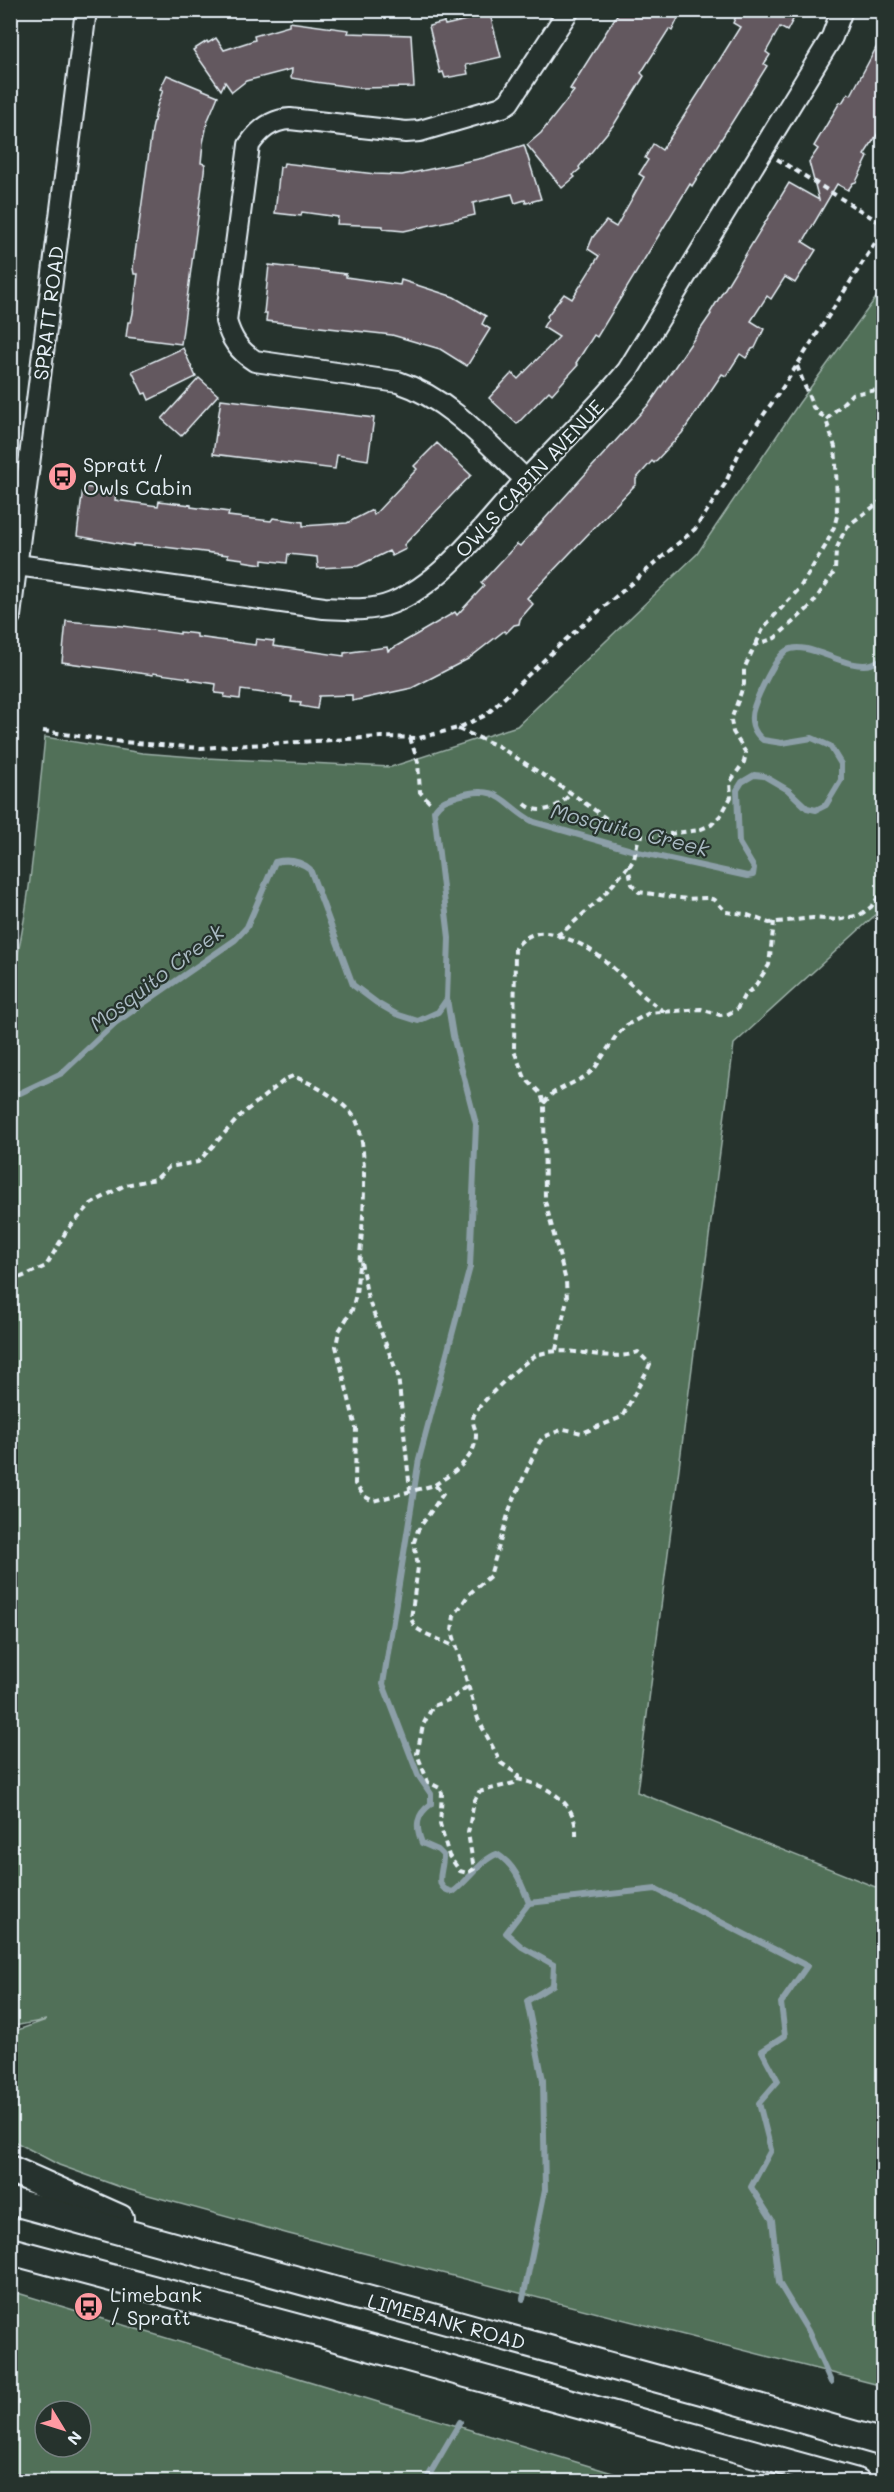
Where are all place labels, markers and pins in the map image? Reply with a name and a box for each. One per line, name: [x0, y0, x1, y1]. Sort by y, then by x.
place label: Spratt / Owls Cabin: [83, 451, 192, 500]
bus stop icon: Spratt / Owls Cabin: [46, 460, 78, 492]
place label: Limebank / Spratt: [110, 2281, 202, 2330]
bus stop icon: Limebank / Spratt: [73, 2290, 105, 2322]

